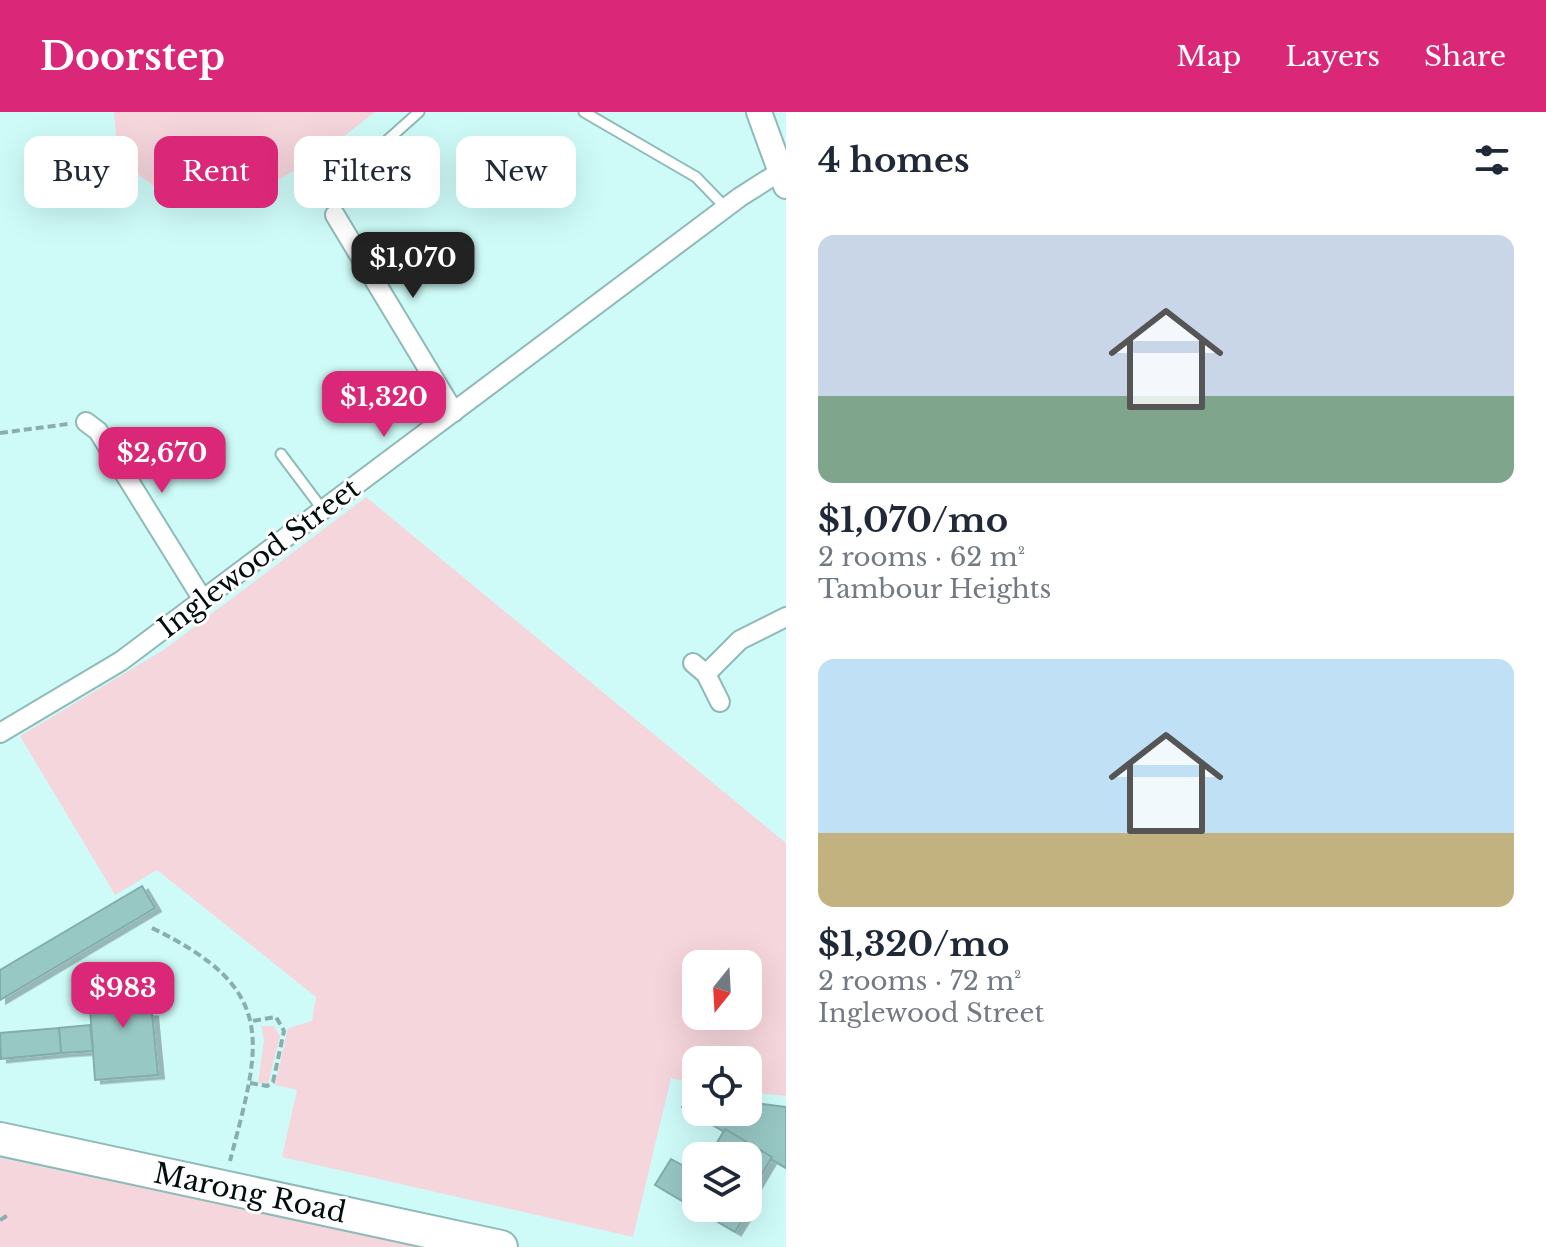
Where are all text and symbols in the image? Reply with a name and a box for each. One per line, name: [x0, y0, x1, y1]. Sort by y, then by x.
text: Doorstep: [40, 33, 225, 80]
text: Map: [1176, 39, 1241, 74]
text: Layers: [1285, 39, 1380, 74]
text: Share: [1424, 39, 1506, 74]
chip: Buy: [24, 136, 138, 208]
chip: Rent: [154, 136, 278, 208]
chip: Filters: [294, 136, 440, 208]
chip: New: [456, 136, 576, 208]
icon: filters: [1470, 138, 1514, 182]
text: 4 homes: [818, 139, 970, 181]
pin: $1,070: [348, 232, 478, 300]
text: $1,070: [369, 242, 457, 274]
icon: home: [1094, 287, 1238, 431]
pin: $1,320: [319, 371, 449, 439]
text: $1,320: [340, 381, 428, 413]
pin: $2,670: [97, 427, 227, 495]
text: $2,670: [117, 437, 207, 469]
street label: Inglewood Street: [151, 470, 367, 645]
text: $1,070/mo: [818, 499, 1008, 541]
text: 2 rooms · 62 m²: [818, 541, 1025, 573]
text: Tambour Heights: [818, 573, 1051, 605]
icon: home: [1094, 711, 1238, 855]
text: $1,320/mo: [818, 923, 1009, 965]
north arrow: [682, 950, 762, 1030]
map controls: [682, 950, 762, 1222]
pin: $983: [76, 962, 170, 1030]
text: 2 rooms · 72 m²: [818, 965, 1021, 997]
text: $983: [89, 972, 157, 1004]
text: Inglewood Street: [818, 997, 1044, 1029]
button: locate: [682, 1046, 762, 1126]
button: layers: [682, 1142, 762, 1222]
street label: Marong Road: [151, 1156, 349, 1230]

